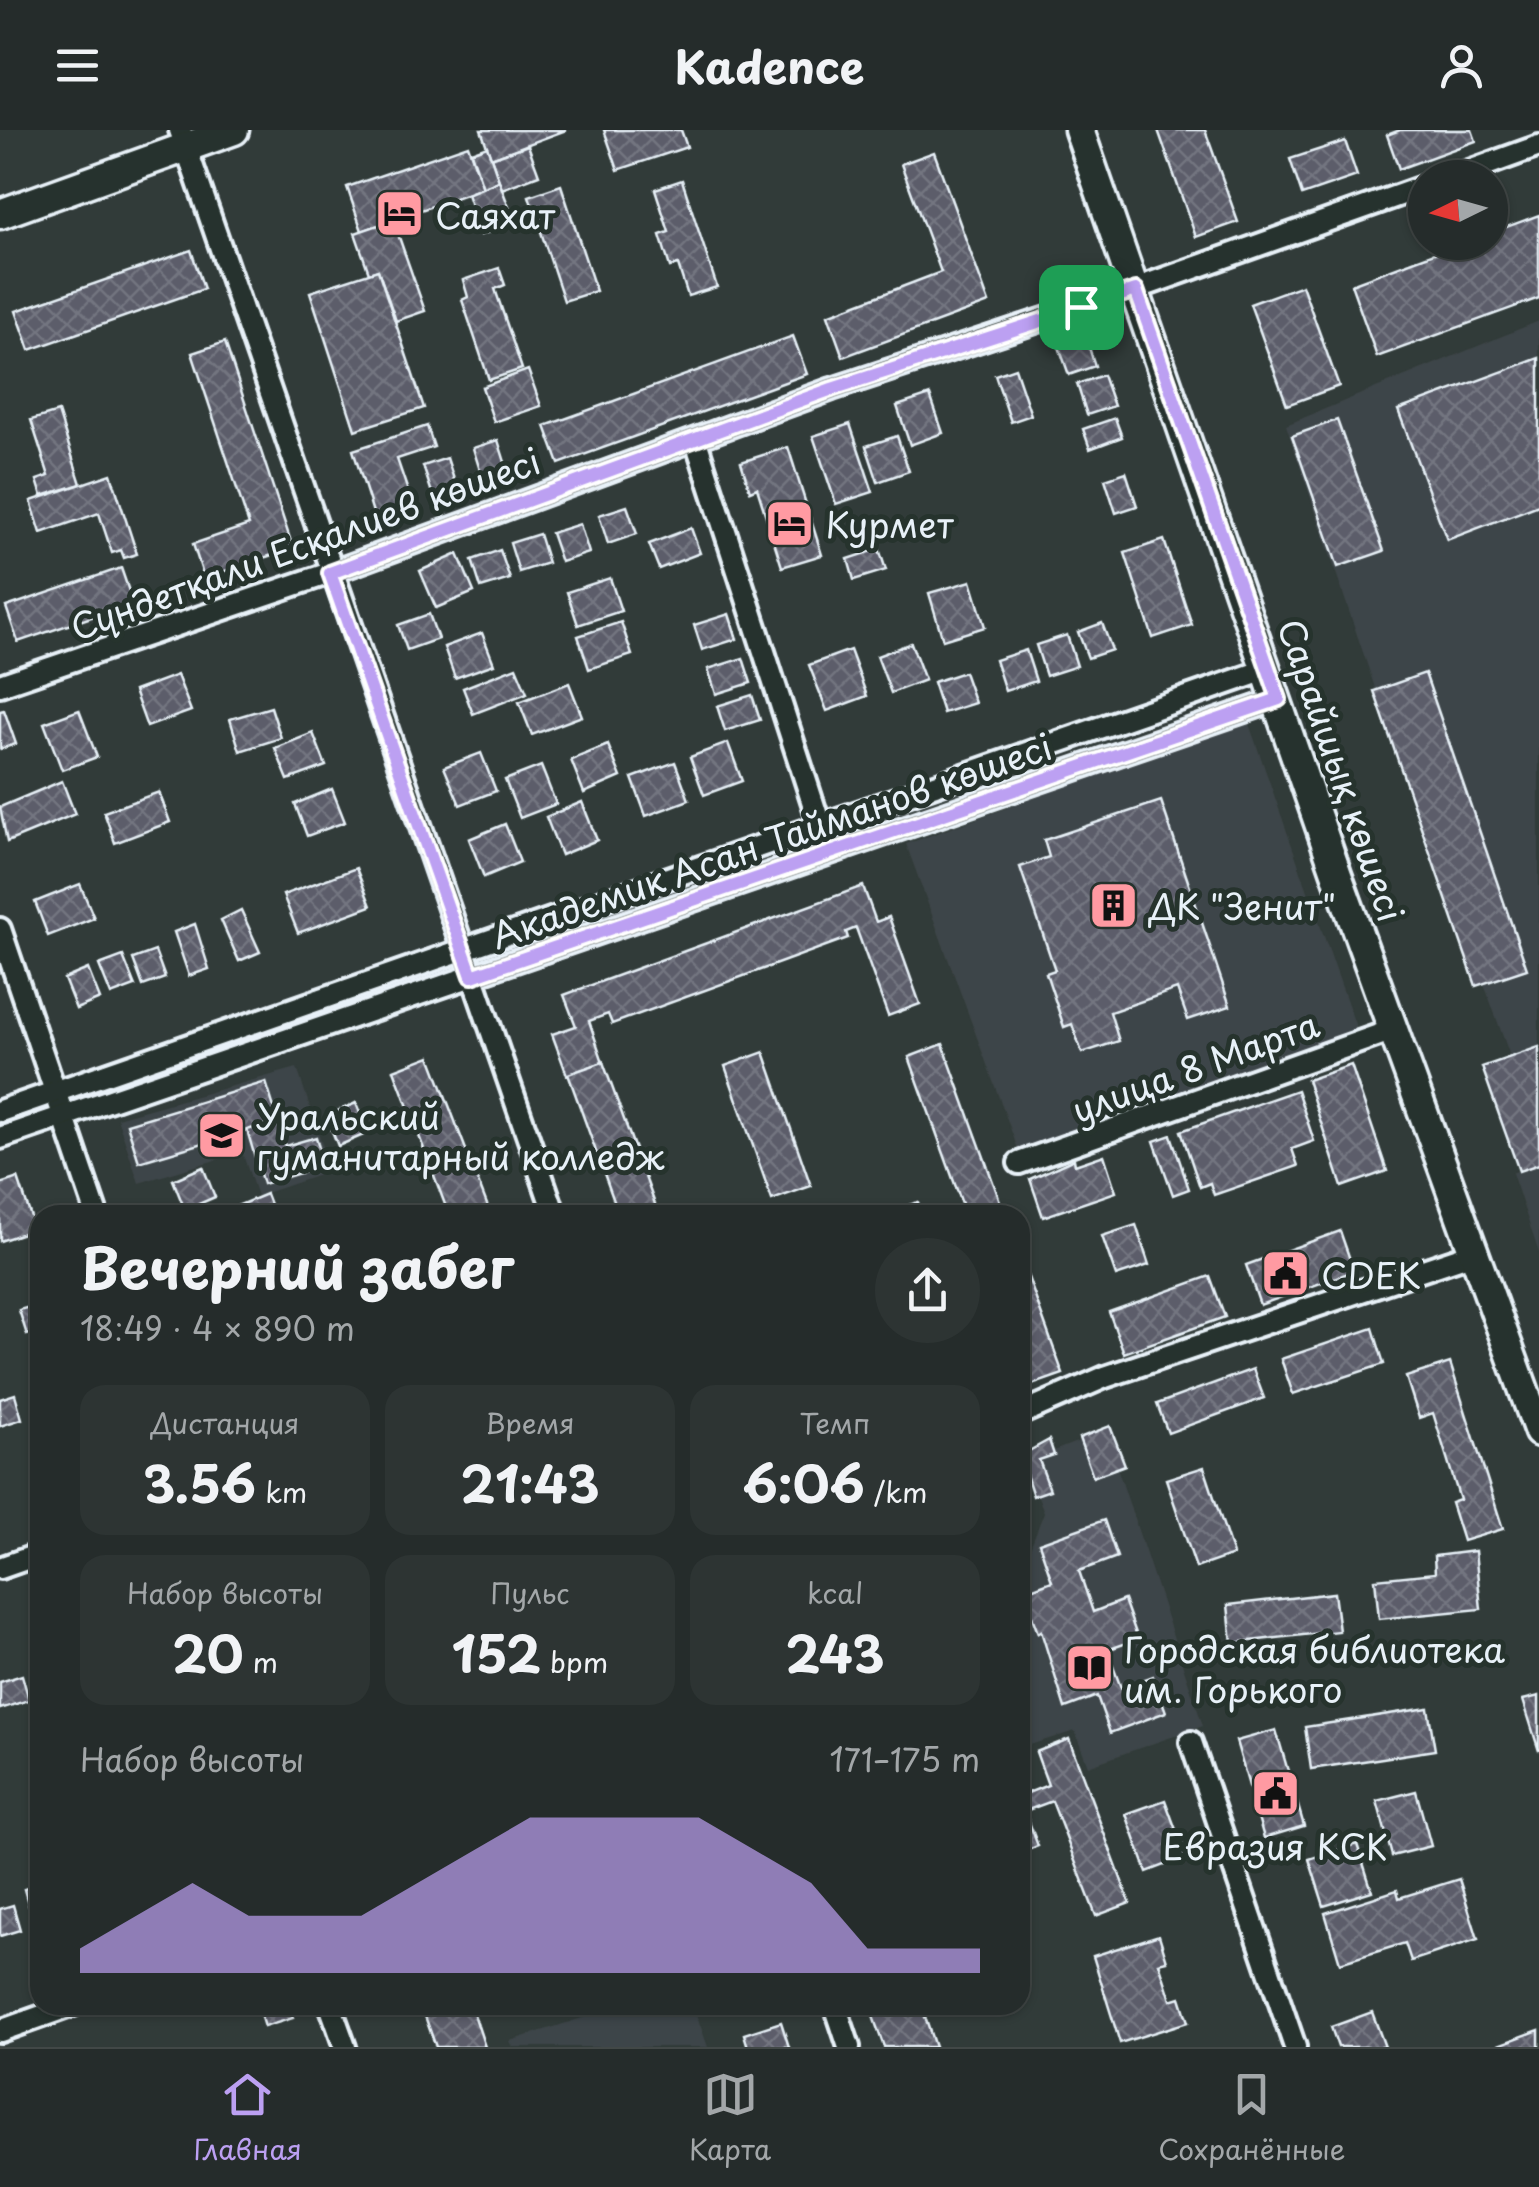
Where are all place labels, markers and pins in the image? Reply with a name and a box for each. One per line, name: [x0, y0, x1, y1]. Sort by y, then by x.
hotel icon: Саяхат: [374, 188, 426, 240]
place label: Саяхат: [435, 188, 556, 241]
pin: [1039, 265, 1124, 350]
hotel icon: Курмет: [764, 497, 816, 549]
place label: Курмет: [825, 497, 954, 550]
building icon: ДК "Зенит": [1088, 879, 1140, 931]
place label: ДК "Зенит": [1148, 879, 1336, 932]
place label: Уральский гуманитарный колледж: [256, 1089, 665, 1182]
school or university icon: Уральский гуманитарный колледж: [195, 1109, 247, 1161]
public building icon: CDEK: [1260, 1248, 1312, 1300]
place label: CDEK: [1321, 1248, 1421, 1301]
place label: Городская библиотека им. Горького: [1124, 1622, 1505, 1715]
library icon: Городская библиотека им. Горького: [1063, 1642, 1115, 1694]
public building icon: Евразия КСК: [1249, 1767, 1301, 1819]
place label: Евразия КСК: [1162, 1819, 1388, 1872]

